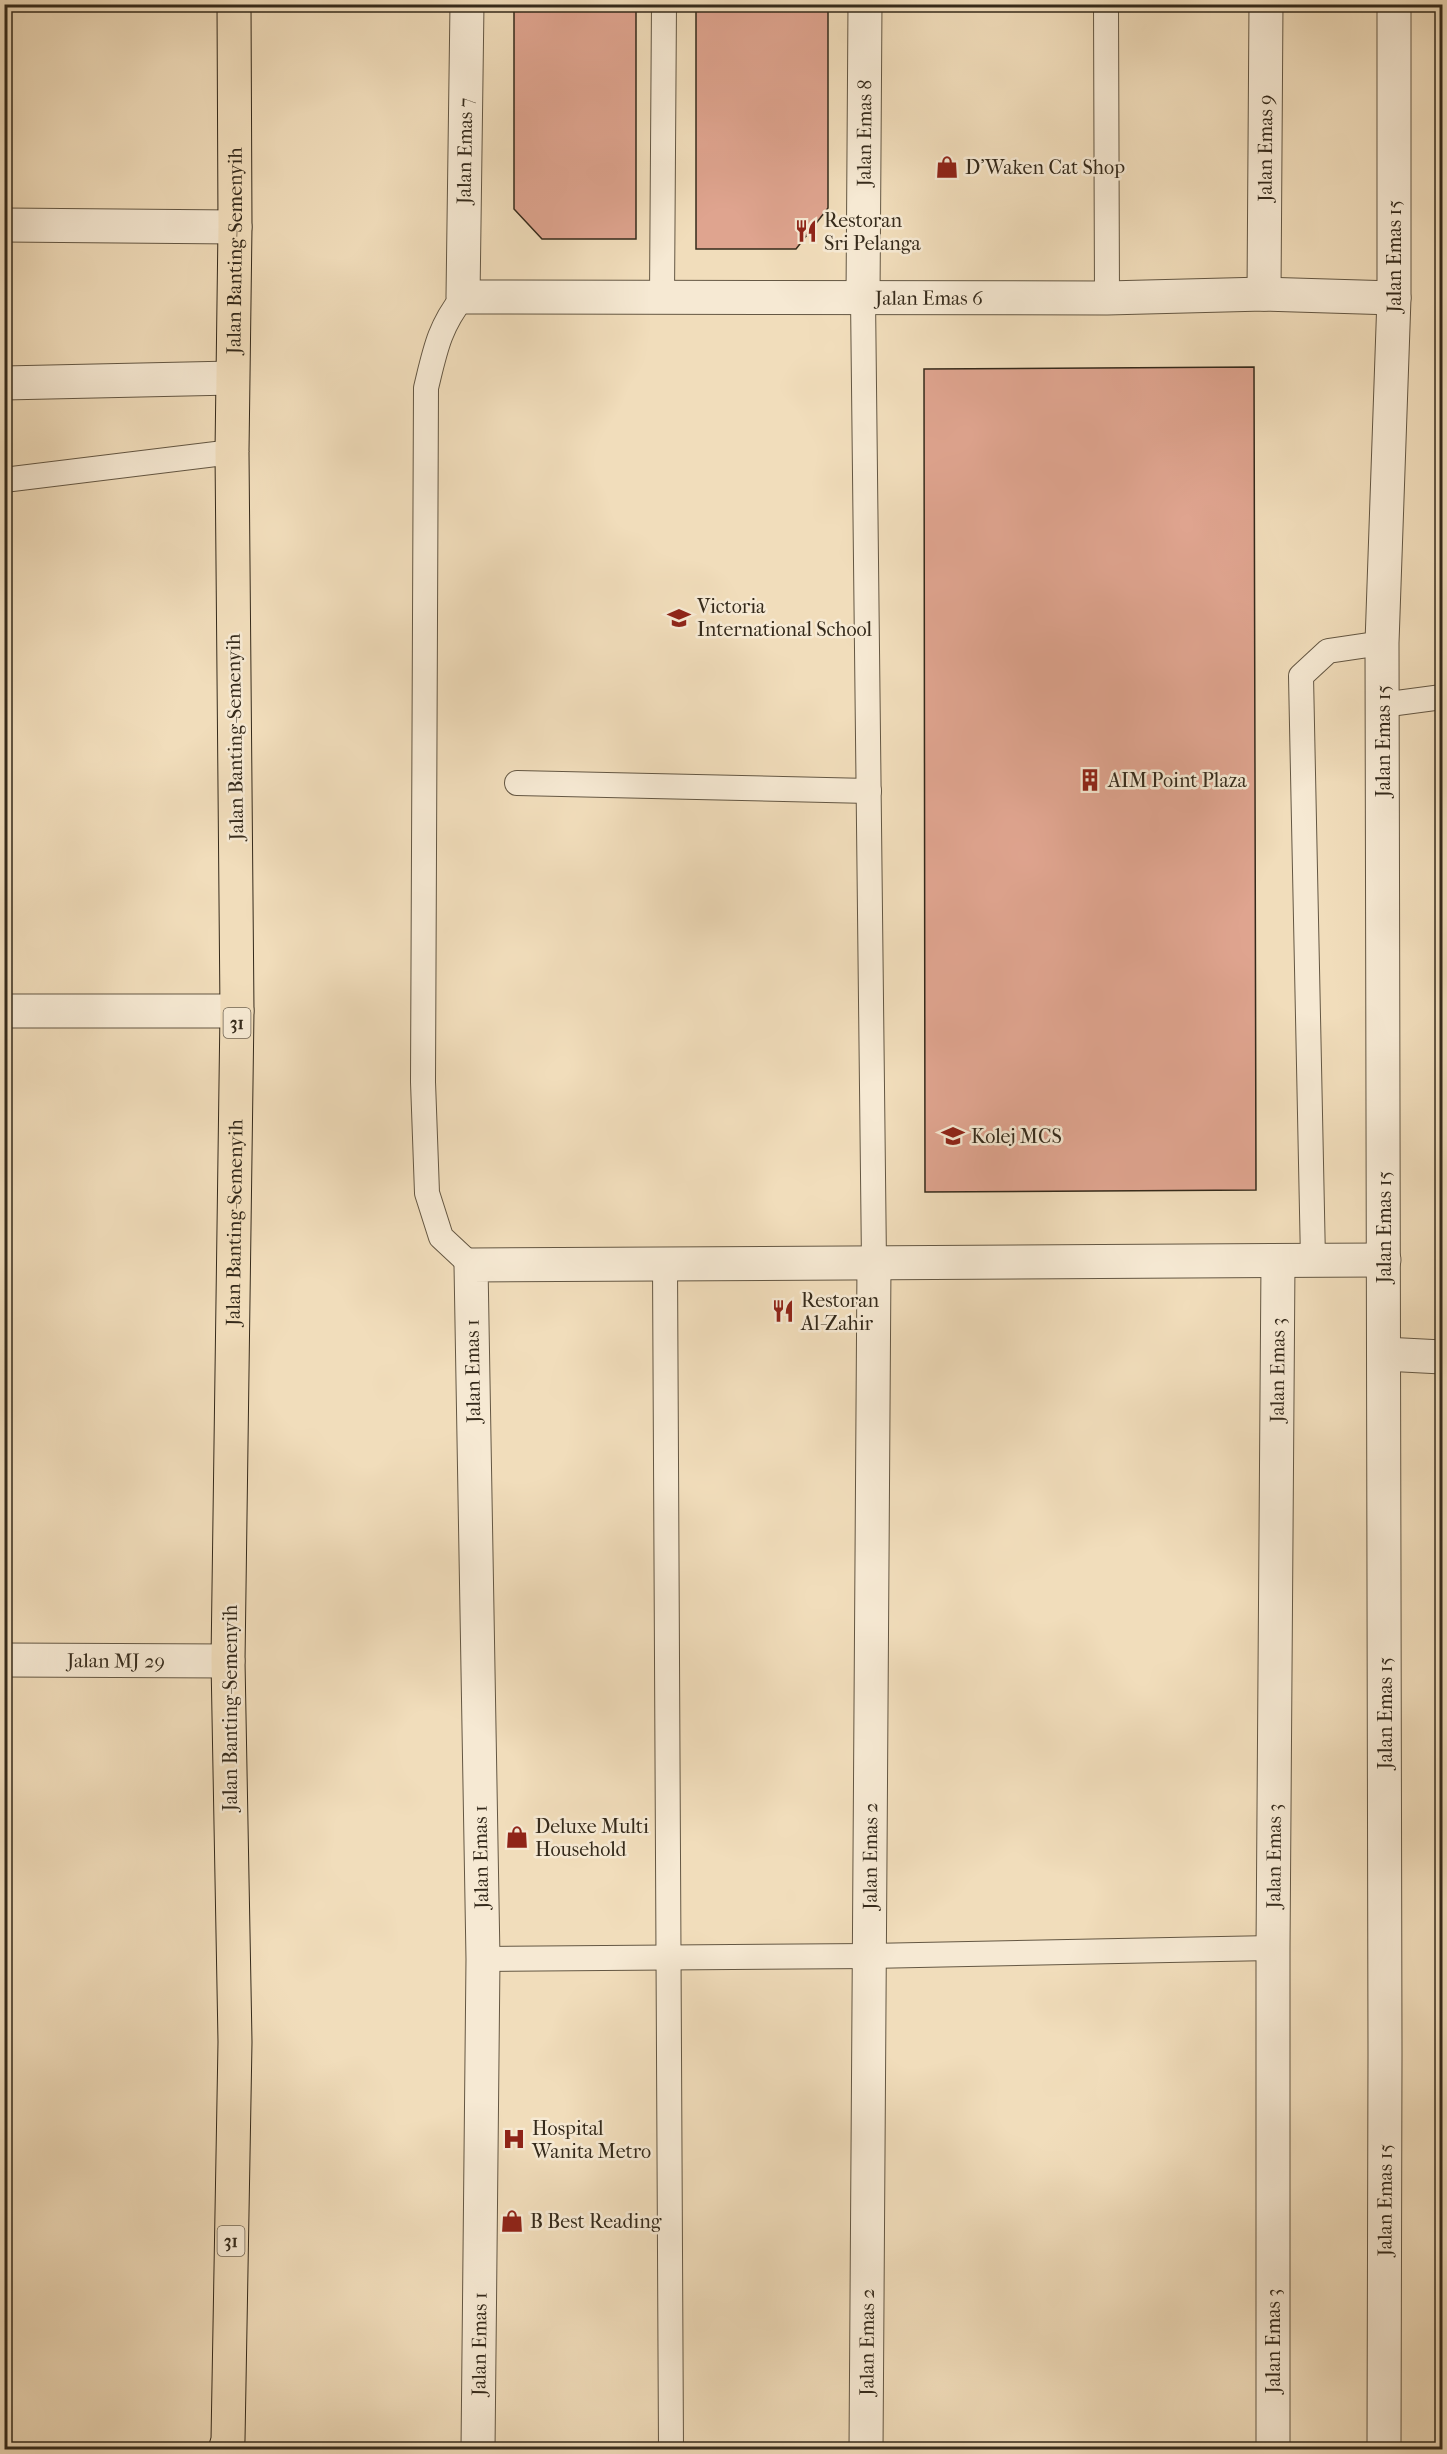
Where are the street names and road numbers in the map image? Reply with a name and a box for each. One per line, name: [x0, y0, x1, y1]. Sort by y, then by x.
street label: Jalan Emas 8: [852, 79, 876, 189]
street label: Jalan Emas 9: [1253, 94, 1277, 204]
street label: Jalan Emas 7: [453, 97, 477, 206]
street label: Jalan Banting-Semenyih: [222, 146, 247, 356]
street label: Jalan Emas 15: [1382, 200, 1406, 315]
street label: Jalan Emas 6: [873, 286, 983, 309]
street label: Jalan Banting-Semenyih: [222, 633, 248, 842]
street label: Jalan Emas 15: [1372, 685, 1395, 799]
road number: 31: [224, 1008, 250, 1038]
street label: Jalan Banting-Semenyih: [221, 1118, 247, 1328]
street label: Jalan Emas 15: [1373, 1171, 1396, 1285]
street label: Jalan Emas 3: [1265, 1317, 1289, 1425]
street label: Jalan Emas 1: [461, 1319, 485, 1425]
street label: Jalan Banting-Semenyih: [219, 1604, 242, 1813]
street label: Jalan MJ 29: [65, 1649, 165, 1672]
street label: Jalan Emas 15: [1374, 1657, 1397, 1771]
street label: Jalan Emas 2: [858, 1802, 882, 1912]
street label: Jalan Emas 3: [1262, 1803, 1286, 1911]
street label: Jalan Emas 1: [469, 1805, 493, 1911]
street label: Jalan Emas 15: [1373, 2144, 1396, 2258]
road number: 31: [218, 2226, 244, 2256]
street label: Jalan Emas 2: [855, 2288, 879, 2398]
street label: Jalan Emas 3: [1262, 2289, 1285, 2395]
street label: Jalan Emas 1: [467, 2292, 491, 2398]

